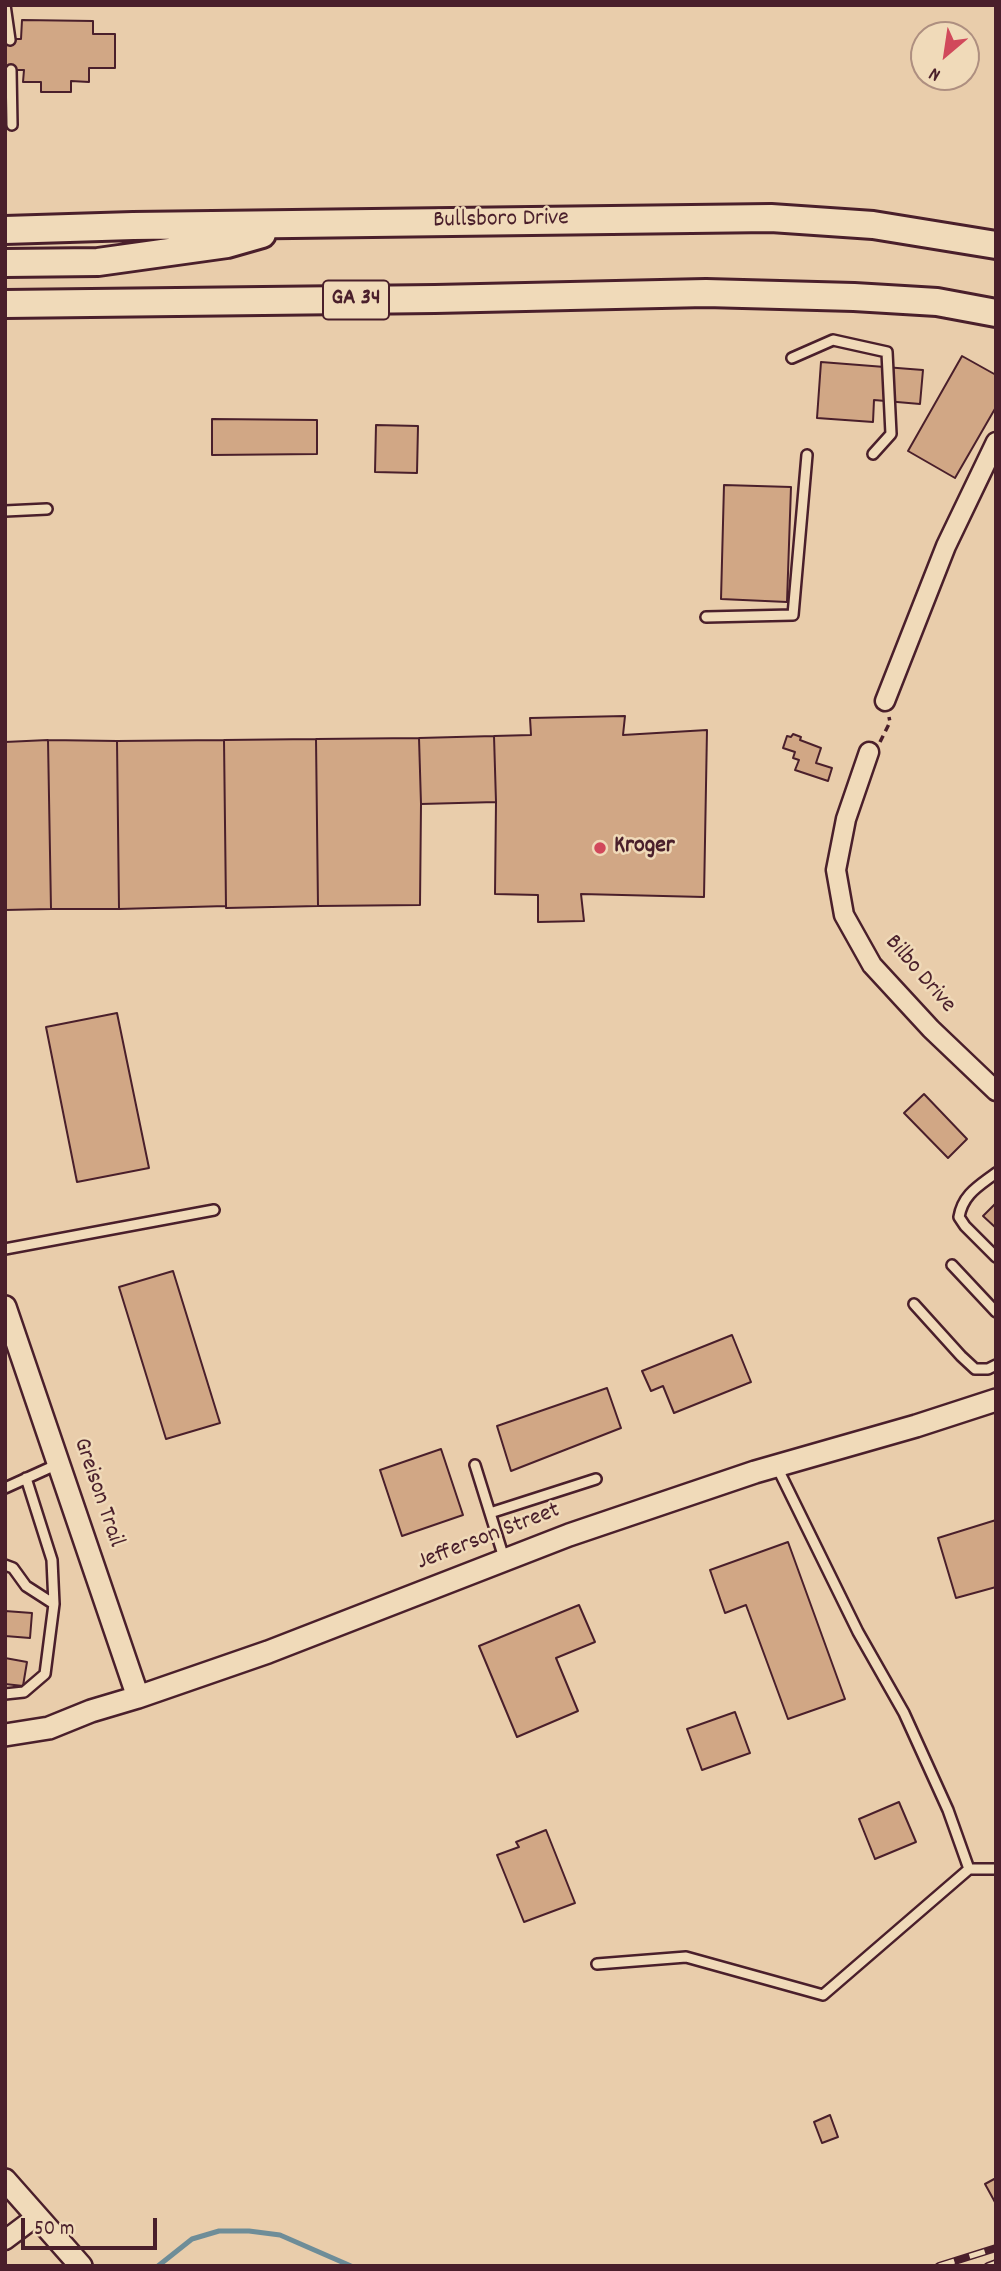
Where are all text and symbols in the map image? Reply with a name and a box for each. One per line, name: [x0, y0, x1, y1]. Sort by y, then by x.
north arrow: [910, 21, 980, 91]
text: N: [925, 59, 946, 87]
street label: Bullsboro Drive: [433, 205, 569, 237]
road number: GA 34: [323, 280, 389, 320]
place label: Kroger: [614, 834, 675, 862]
marker: Kroger: [592, 840, 608, 856]
street label: Bilbo Drive: [877, 930, 961, 1020]
street label: Greison Trail: [65, 1435, 129, 1551]
street label: Jefferson Street: [413, 1498, 565, 1578]
scale bar: [24, 2204, 161, 2248]
text: 50 m: [34, 2215, 74, 2245]

